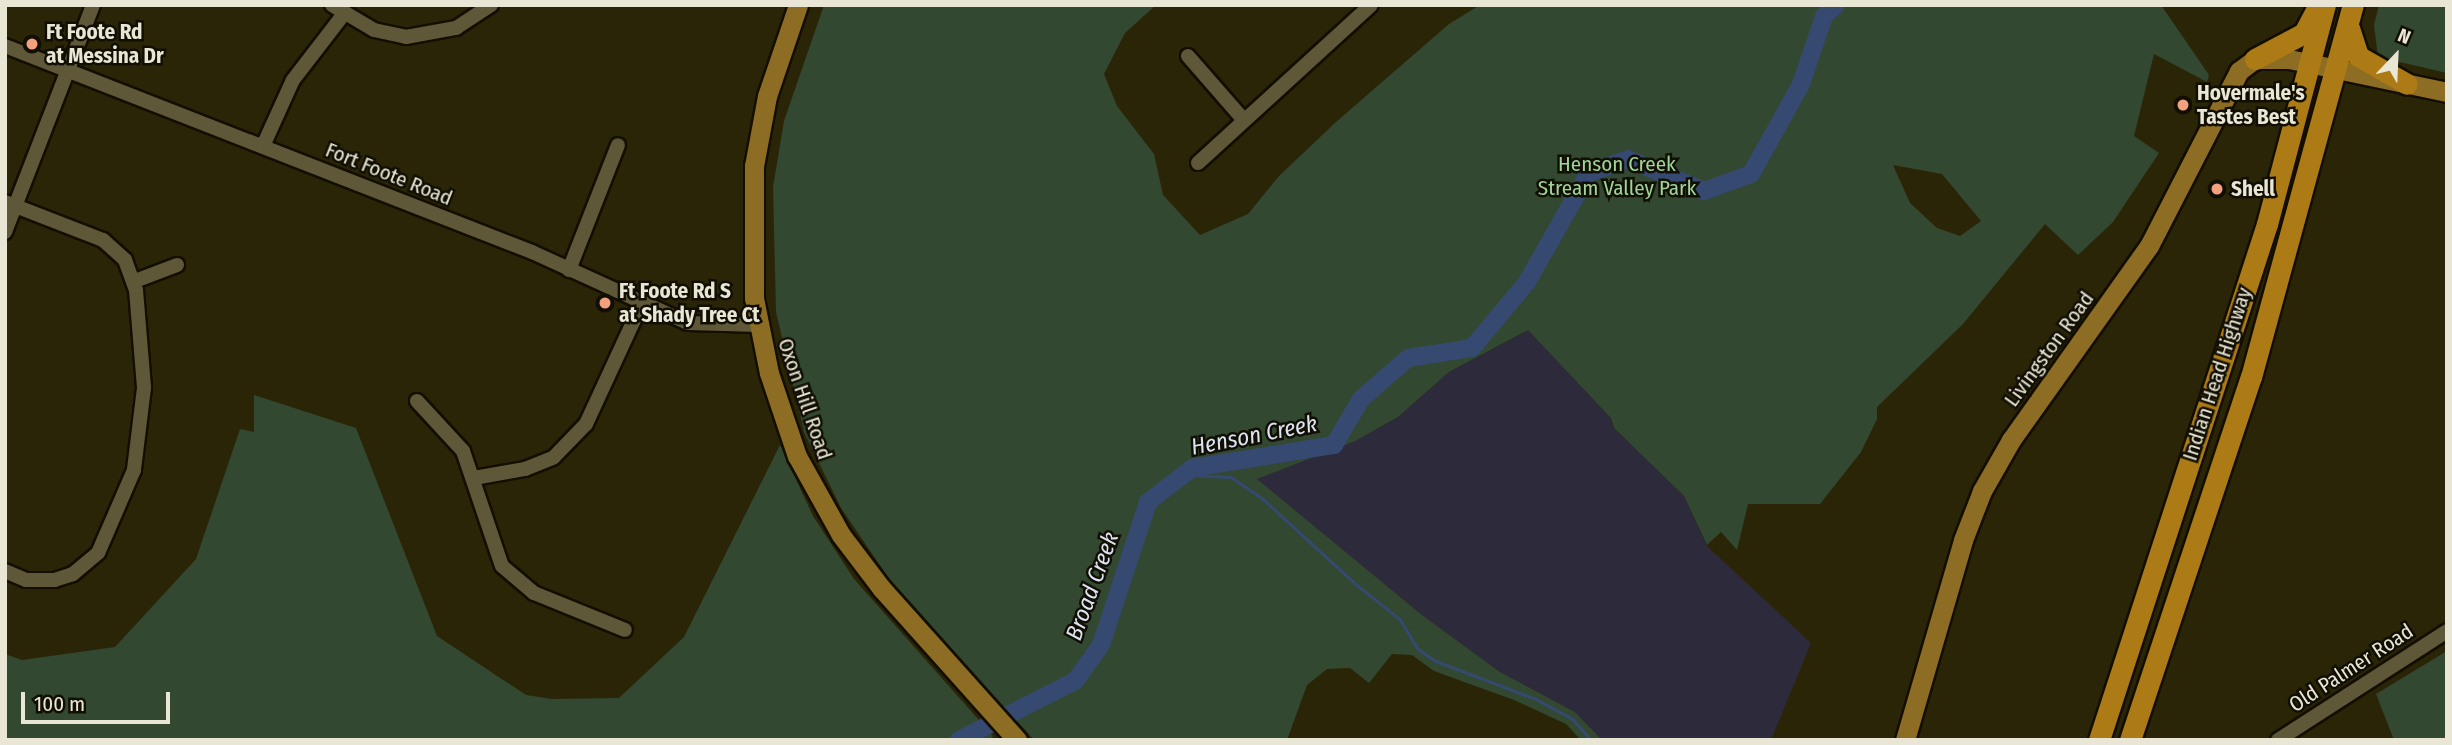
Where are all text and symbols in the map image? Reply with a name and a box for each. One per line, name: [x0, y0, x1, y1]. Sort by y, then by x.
place label: Ft Foote Rd at Messina Dr: [46, 19, 164, 69]
north arrow: [2361, 21, 2431, 91]
text: N: [2395, 23, 2414, 49]
marker: Ft Foote Rd at Messina Dr: [24, 36, 40, 52]
place label: Hovermale's Tastes Best: [2197, 80, 2305, 130]
marker: Hovermale's Tastes Best: [2175, 97, 2191, 113]
street label: Fort Foote Road: [322, 137, 456, 211]
park label: Henson Creek Stream Valley Park: [1538, 151, 1696, 201]
place label: Shell: [2231, 176, 2275, 202]
marker: Shell: [2209, 181, 2225, 197]
place label: Ft Foote Rd S at Shady Tree Ct: [619, 278, 760, 328]
street label: Indian Head Highway: [2177, 284, 2257, 464]
street label: Livingston Road: [1999, 287, 2099, 411]
marker: Ft Foote Rd S at Shady Tree Ct: [597, 295, 613, 311]
street label: Oxon Hill Road: [772, 335, 838, 463]
water label: Henson Creek: [1189, 409, 1319, 461]
water label: Broad Creek: [1060, 528, 1124, 644]
street label: Old Palmer Road: [2284, 619, 2418, 717]
scale bar: [24, 678, 173, 722]
text: 100 m: [34, 691, 85, 717]

